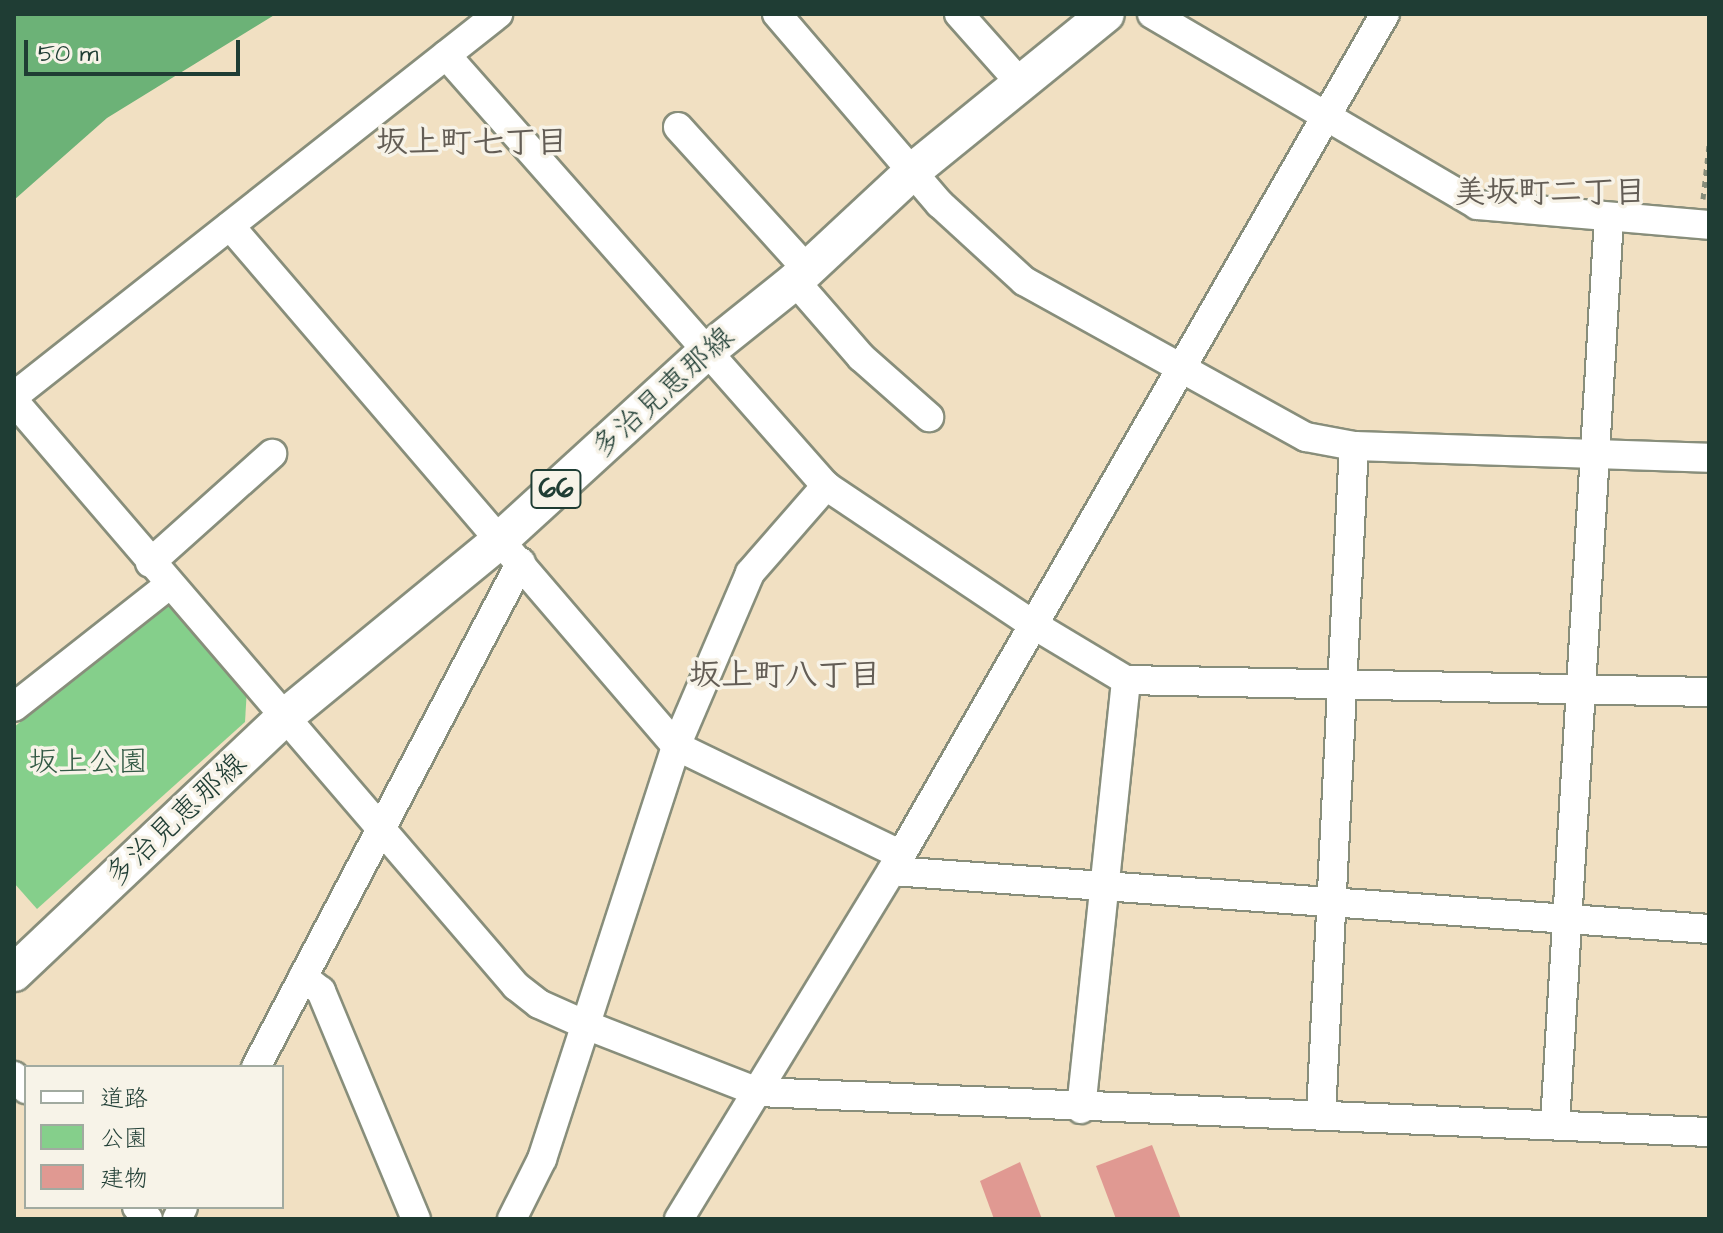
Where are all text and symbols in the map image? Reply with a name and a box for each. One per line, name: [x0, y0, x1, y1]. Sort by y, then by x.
scale bar: [28, 24, 244, 74]
text: 50 m: [38, 37, 98, 71]
district label: 坂上町七丁目: [376, 124, 568, 162]
district label: 美坂町二丁目: [1454, 174, 1646, 212]
street label: 多治見恵那線: [584, 319, 742, 467]
road number: 66: [530, 465, 582, 513]
district label: 坂上町八丁目: [689, 657, 881, 695]
park label: 坂上公園: [28, 744, 148, 780]
street label: 多治見恵那線: [98, 745, 254, 895]
legend: [24, 1065, 284, 1209]
text: 道路: [100, 1082, 148, 1116]
text: 公園: [100, 1122, 148, 1156]
text: 建物: [100, 1162, 148, 1196]

